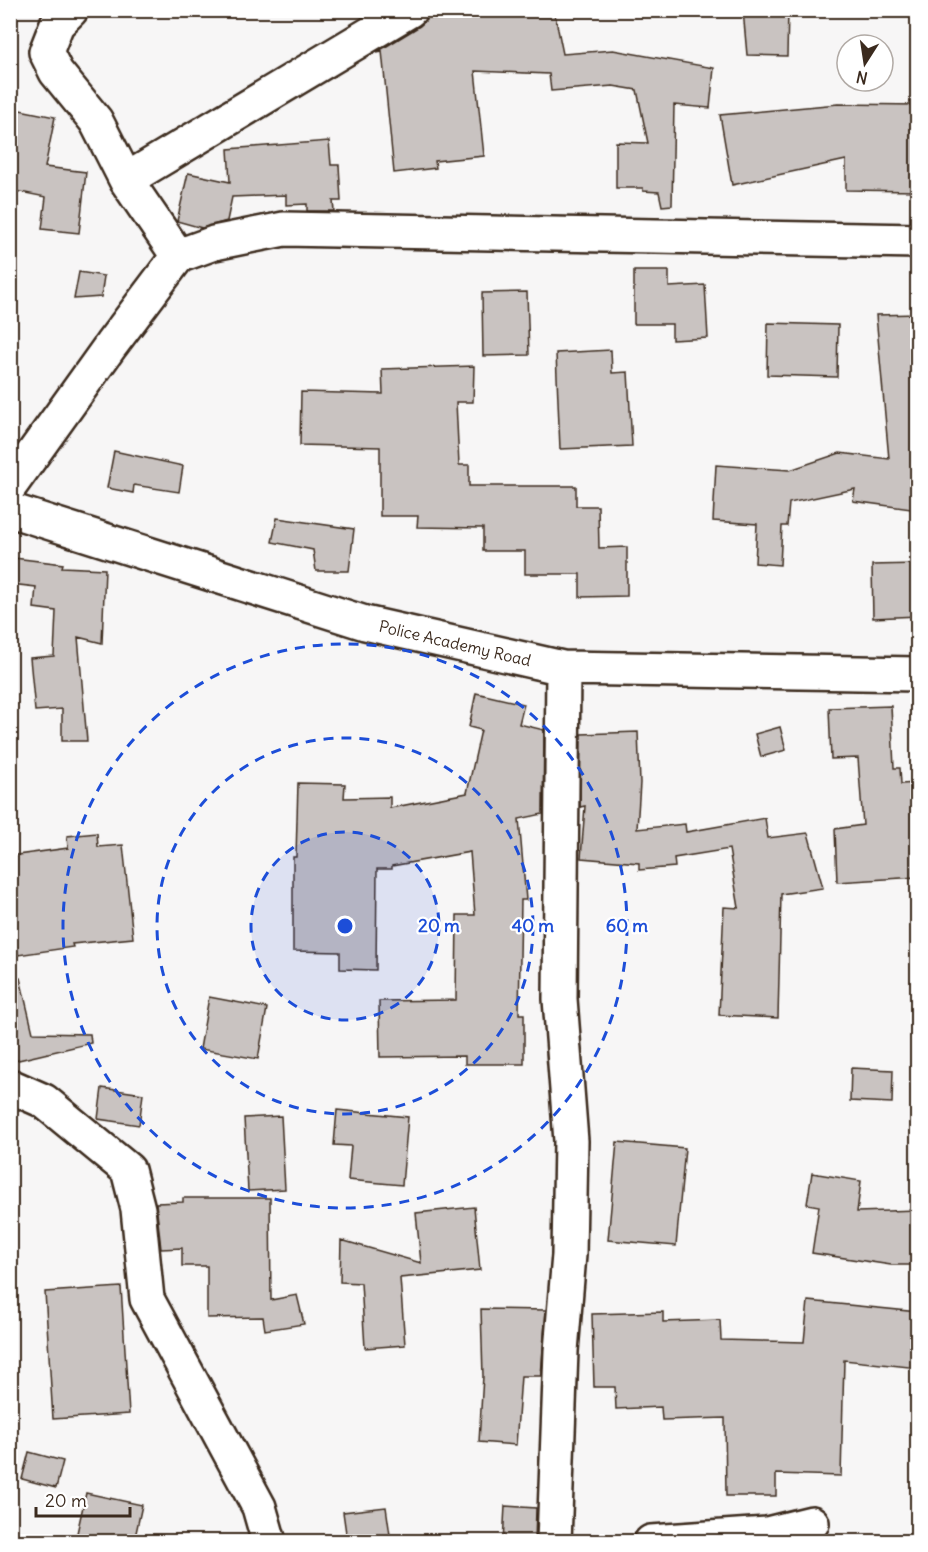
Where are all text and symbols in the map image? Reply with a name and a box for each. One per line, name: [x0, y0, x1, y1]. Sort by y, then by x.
north arrow: [835, 33, 895, 93]
text: N: [854, 67, 869, 89]
street label: Police Academy Road: [377, 616, 533, 670]
text: 20 m: [418, 914, 460, 937]
text: 40 m: [512, 914, 554, 937]
text: 60 m: [606, 914, 648, 937]
centre of rings: [335, 916, 355, 936]
scale bar: [36, 1480, 130, 1518]
text: 20 m: [45, 1489, 87, 1512]

